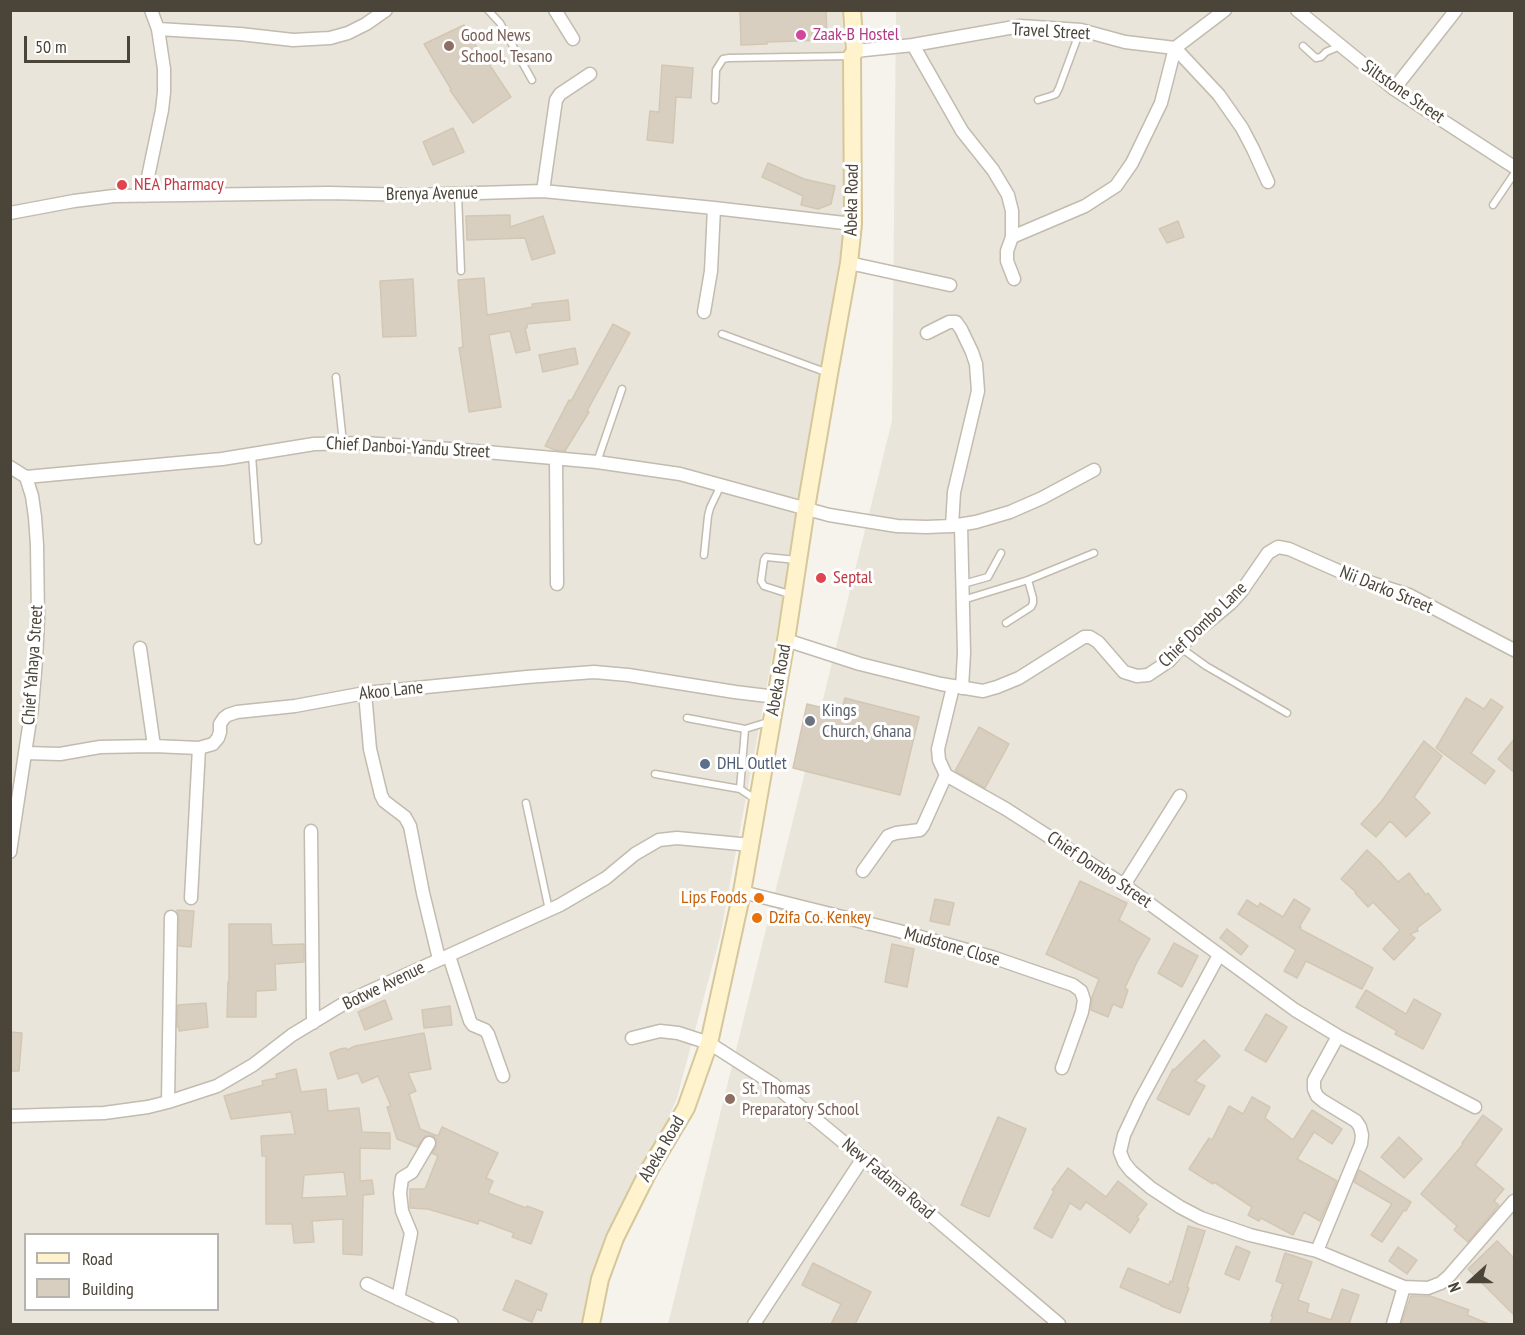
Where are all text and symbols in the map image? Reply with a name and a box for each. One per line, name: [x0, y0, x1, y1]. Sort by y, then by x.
street label: Travel Street: [1011, 19, 1091, 45]
scale bar: [27, 24, 134, 62]
place label: Zaak-B Hostel: [813, 24, 899, 46]
place label: Good News School, Tesano: [461, 25, 553, 68]
marker: Zaak-B Hostel: [794, 28, 808, 42]
text: 50 m: [35, 35, 67, 58]
marker: Good News School, Tesano: [442, 39, 456, 53]
street label: Siltstone Street: [1358, 56, 1448, 128]
street label: Abeka Road: [841, 164, 863, 236]
place label: NEA Pharmacy: [134, 174, 224, 196]
marker: NEA Pharmacy: [115, 178, 129, 192]
street label: Brenya Avenue: [386, 182, 478, 206]
street label: Chief Danboi-Yandu Street: [326, 433, 490, 463]
street label: Nii Darko Street: [1336, 562, 1436, 618]
place label: Septal: [833, 567, 872, 589]
marker: Septal: [814, 571, 828, 585]
street label: Chief Dombo Lane: [1154, 578, 1252, 672]
street label: Chief Yahaya Street: [18, 604, 48, 726]
street label: Abeka Road: [762, 642, 796, 718]
street label: Akoo Lane: [358, 677, 424, 705]
place label: Kings Church, Ghana: [822, 700, 911, 742]
marker: Kings Church, Ghana: [803, 714, 817, 728]
place label: DHL Outlet: [717, 753, 787, 775]
marker: DHL Outlet: [698, 757, 712, 771]
street label: Chief Dombo Street: [1043, 827, 1155, 913]
place label: Lips Foods: [681, 887, 747, 909]
marker: Lips Foods: [752, 891, 766, 905]
place label: Dzifa Co. Kenkey: [769, 907, 871, 929]
marker: Dzifa Co. Kenkey: [750, 911, 764, 925]
street label: Mudstone Close: [902, 923, 1002, 971]
street label: Botwe Avenue: [340, 957, 428, 1015]
place label: St. Thomas Preparatory School: [742, 1078, 859, 1120]
marker: St. Thomas Preparatory School: [723, 1092, 737, 1106]
street label: Abeka Road: [635, 1112, 689, 1186]
street label: New Fadama Road: [837, 1134, 939, 1224]
legend: [24, 1233, 219, 1311]
text: Road: [82, 1247, 113, 1270]
north arrow: [1441, 1251, 1501, 1311]
text: Building: [82, 1277, 134, 1300]
text: N: [1443, 1280, 1465, 1295]

